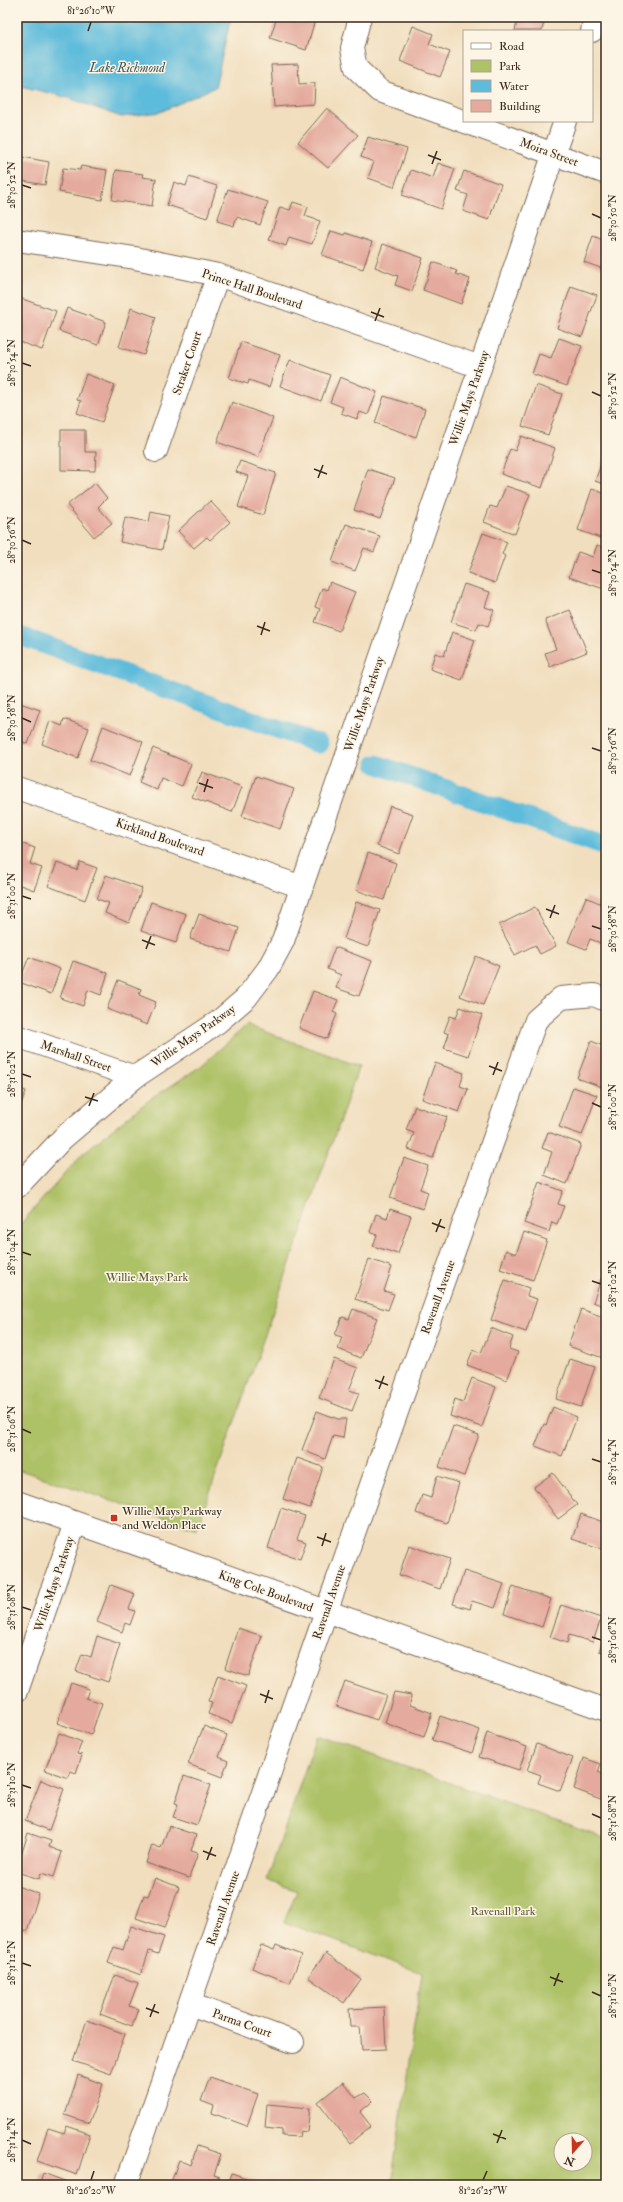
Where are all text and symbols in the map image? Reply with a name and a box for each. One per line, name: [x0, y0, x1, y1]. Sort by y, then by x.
text: 81°26'10"W: [67, 5, 116, 17]
legend: [463, 30, 593, 122]
text: Road: [499, 39, 524, 54]
text: Park: [499, 59, 521, 74]
water label: Lake Richmond: [88, 60, 166, 76]
text: Water: [498, 79, 529, 94]
text: Building: [499, 99, 542, 114]
street label: Moira Street: [518, 135, 580, 170]
text: 28°30'52"N: [6, 161, 18, 209]
text: 28°30'50"N: [607, 194, 619, 242]
street label: Prince Hall Boulevard: [200, 266, 304, 313]
street label: Straker Court: [170, 329, 205, 397]
text: 28°30'54"N: [6, 339, 18, 387]
street label: Willie Mays Parkway: [446, 348, 493, 449]
text: 28°30'52"N: [607, 372, 619, 420]
text: 28°30'56"N: [6, 516, 18, 564]
text: 28°30'54"N: [607, 549, 619, 597]
street label: Willie Mays Parkway: [341, 654, 388, 755]
text: 28°30'58"N: [6, 694, 18, 742]
text: 28°30'56"N: [607, 727, 619, 775]
street label: Kirkland Boulevard: [114, 815, 206, 860]
text: 28°31'00"N: [6, 873, 18, 919]
text: 28°30'58"N: [607, 905, 619, 953]
street label: Willie Mays Parkway: [147, 1001, 239, 1072]
street label: Marshall Street: [38, 1037, 113, 1076]
text: 28°31'02"N: [6, 1051, 18, 1097]
text: 28°31'00"N: [607, 1084, 619, 1130]
text: 28°31'04"N: [6, 1228, 18, 1276]
street label: Ravenall Avenue: [418, 1258, 459, 1336]
text: 28°31'02"N: [607, 1261, 619, 1307]
park label: Willie Mays Park: [105, 1270, 188, 1285]
text: 28°31'06"N: [6, 1406, 18, 1452]
text: 28°31'04"N: [607, 1438, 619, 1486]
place label: Willie Mays Parkway and Weldon Place: [121, 1504, 222, 1533]
marker: Willie Mays Parkway and Weldon Place: [109, 1513, 119, 1523]
street label: Willie Mays Parkway: [31, 1534, 78, 1635]
street label: Ravenall Avenue: [310, 1563, 349, 1641]
street label: King Cole Boulevard: [216, 1567, 315, 1616]
text: 28°31'08"N: [6, 1584, 18, 1630]
text: 28°31'06"N: [607, 1617, 619, 1663]
text: 28°31'10"N: [6, 1762, 18, 1808]
text: 28°31'08"N: [607, 1795, 619, 1841]
street label: Ravenall Avenue: [204, 1869, 243, 1947]
park label: Ravenall Park: [470, 1904, 536, 1919]
text: 28°31'12"N: [6, 1940, 18, 1986]
text: 28°31'10"N: [607, 1973, 619, 2019]
street label: Parma Court: [210, 2006, 274, 2041]
text: 28°31'14"N: [6, 2117, 18, 2163]
north arrow: [553, 2132, 593, 2172]
text: N: [562, 2153, 578, 2169]
text: 81°26'20"W: [66, 2185, 116, 2197]
text: 81°26'25"W: [459, 2185, 508, 2197]

